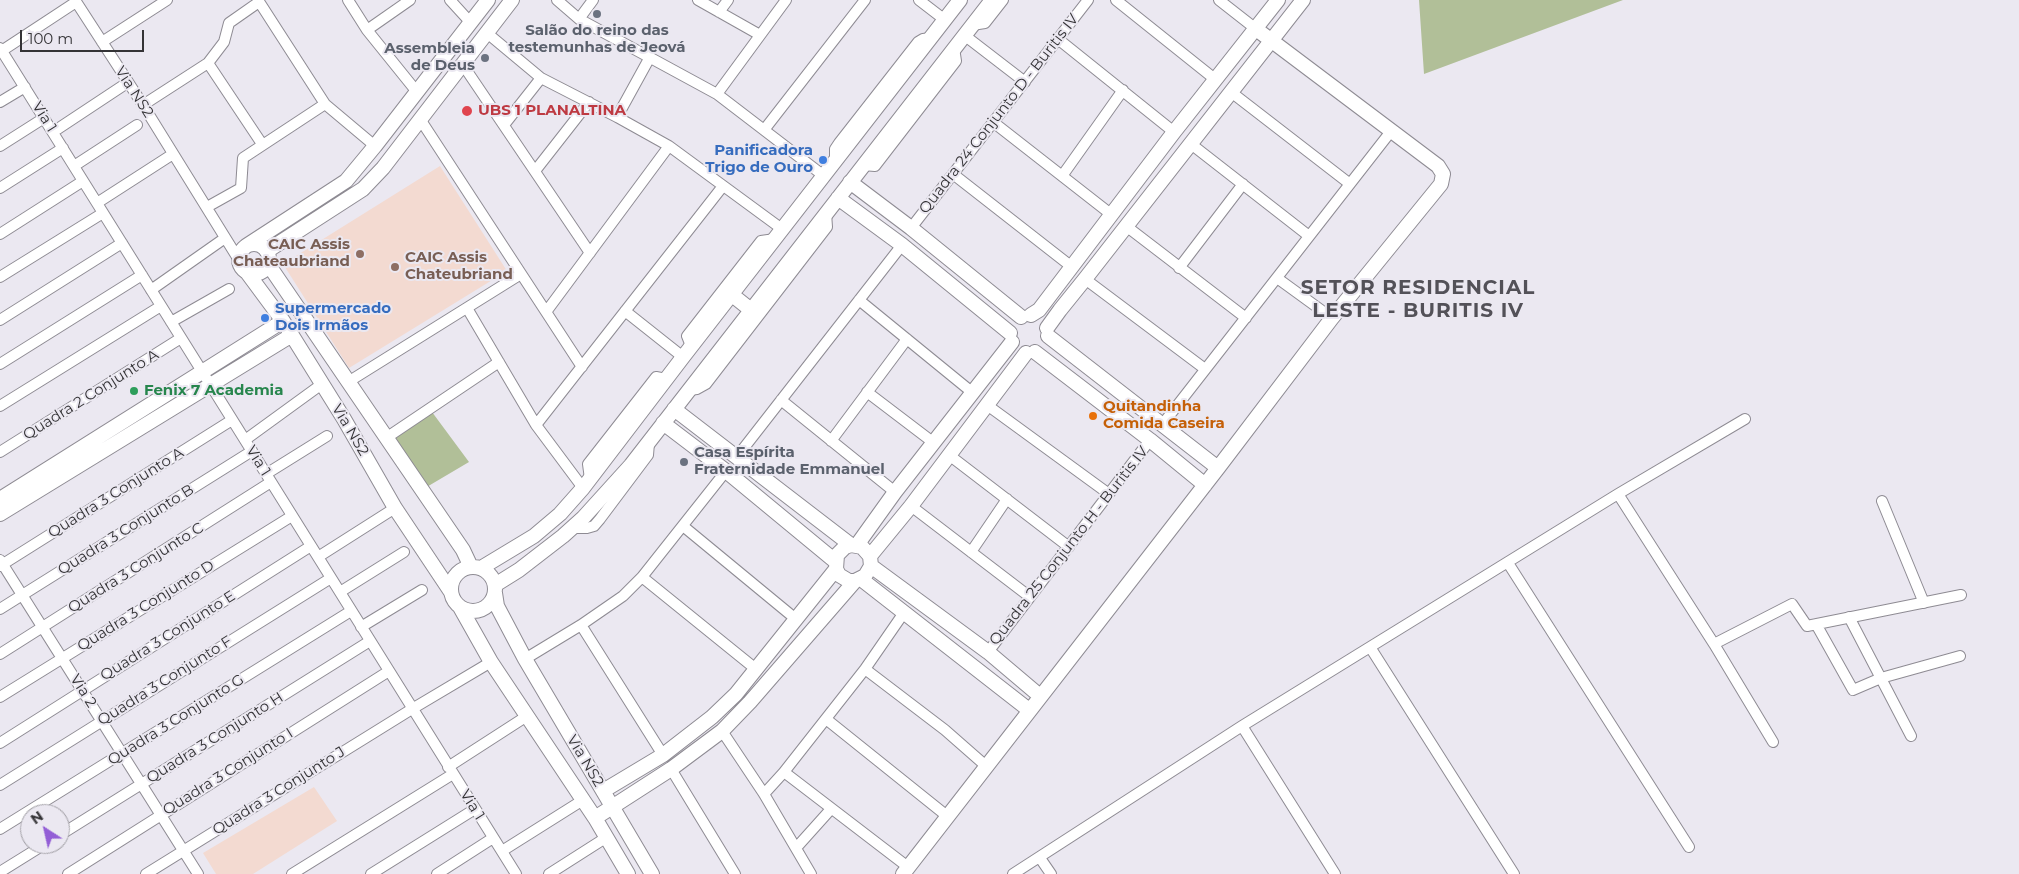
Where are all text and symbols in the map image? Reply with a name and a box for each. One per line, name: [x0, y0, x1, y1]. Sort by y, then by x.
marker: Salão do reino das testemunhas de Jeová: [591, 8, 603, 20]
street label: Quadra 24 Conjunto D - Buritis IV: [915, 11, 1083, 217]
scale bar: [22, 20, 146, 52]
place label: Salão do reino das testemunhas de Jeová: [509, 22, 685, 57]
text: 100 m: [28, 29, 73, 48]
place label: Assembleia de Deus: [384, 40, 475, 75]
marker: Assembleia de Deus: [479, 52, 491, 64]
street label: Via NS2: [111, 63, 157, 121]
street label: Via 1: [28, 98, 60, 136]
place label: UBS 1 PLANALTINA: [478, 102, 626, 120]
marker: UBS 1 PLANALTINA: [460, 104, 474, 118]
place label: Panificadora Trigo de Ouro: [705, 142, 813, 177]
marker: Panificadora Trigo de Ouro: [817, 154, 829, 166]
place label: CAIC Assis Chateaubriand: [233, 236, 350, 271]
marker: CAIC Assis Chateaubriand: [354, 248, 366, 260]
place label: CAIC Assis Chateubriand: [405, 249, 513, 284]
marker: CAIC Assis Chateubriand: [389, 261, 401, 273]
district label: SETOR RESIDENCIAL LESTE - BURITIS IV: [1299, 276, 1537, 323]
place label: Supermercado Dois Irmãos: [275, 300, 391, 335]
marker: Supermercado Dois Irmãos: [259, 312, 271, 324]
street label: Quadra 2 Conjunto A: [20, 346, 162, 444]
place label: Fenix 7 Academia: [144, 382, 283, 400]
marker: Fenix 7 Academia: [128, 385, 140, 397]
place label: Quitandinha Comida Caseira: [1103, 398, 1225, 433]
street label: Via NS2: [328, 401, 372, 459]
marker: Quitandinha Comida Caseira: [1087, 410, 1099, 422]
street label: Via 1: [242, 442, 274, 480]
street label: Quadra 25 Conjunto H - Buritis IV: [986, 443, 1152, 649]
street label: Quadra 3 Conjunto A: [45, 444, 187, 542]
place label: Casa Espírita Fraternidade Emmanuel: [694, 444, 885, 479]
marker: Casa Espírita Fraternidade Emmanuel: [678, 456, 690, 468]
street label: Quadra 3 Conjunto B: [55, 481, 197, 579]
street label: Quadra 3 Conjunto C: [65, 519, 207, 617]
street label: Quadra 3 Conjunto D: [74, 557, 218, 655]
street label: Quadra 3 Conjunto E: [97, 587, 239, 685]
street label: Quadra 3 Conjunto F: [94, 632, 236, 730]
street label: Via 2: [66, 671, 100, 711]
street label: Quadra 3 Conjunto G: [105, 671, 247, 769]
street label: Quadra 3 Conjunto H: [143, 689, 287, 787]
street label: Quadra 3 Conjunto I: [160, 725, 296, 819]
street label: Via NS2: [563, 732, 607, 790]
street label: Quadra 3 Conjunto J: [209, 743, 349, 839]
street label: Via 1: [456, 786, 488, 824]
north arrow: [20, 804, 70, 854]
text: N: [27, 807, 47, 828]

